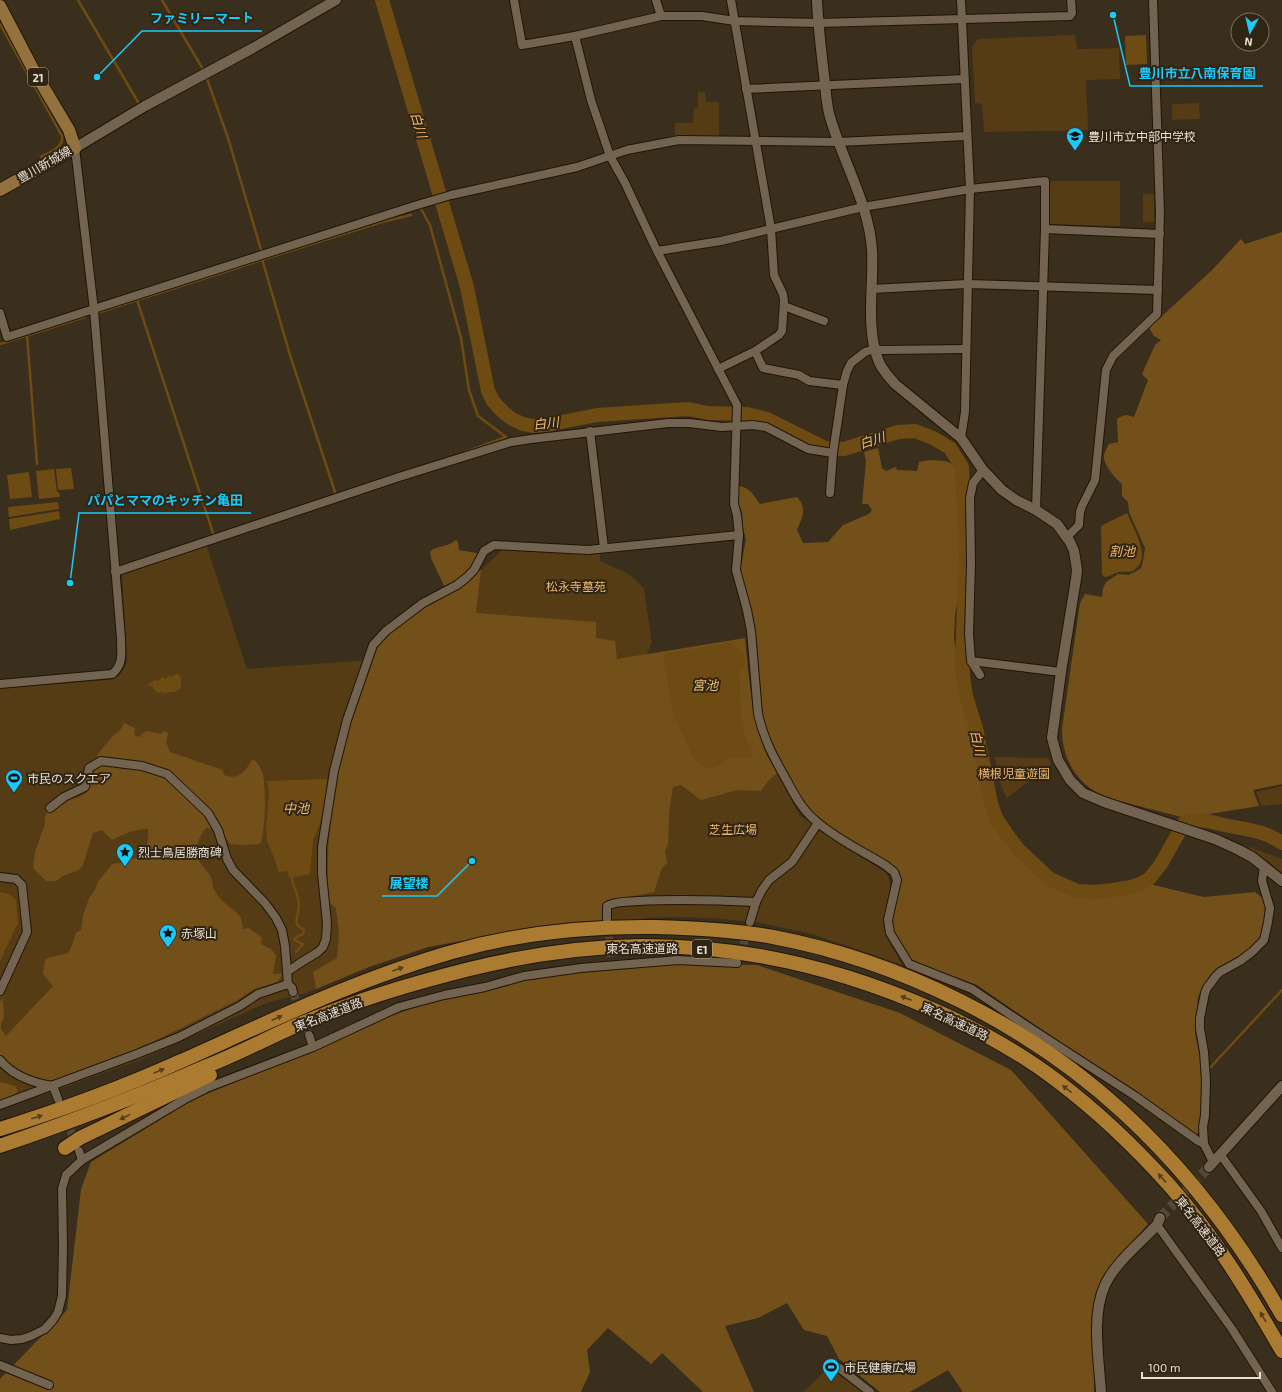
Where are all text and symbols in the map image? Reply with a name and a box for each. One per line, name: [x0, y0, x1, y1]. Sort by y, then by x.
callout: ファミリーマート: [142, 6, 262, 31]
text: ファミリーマート: [150, 10, 254, 26]
north arrow: [1230, 12, 1270, 52]
text: N: [1244, 35, 1253, 49]
callout: 豊川市立八南保育園: [1130, 61, 1263, 86]
text: 豊川市立八南保育園: [1138, 65, 1256, 81]
road number: 21: [28, 68, 48, 86]
water label: 白川: [408, 110, 431, 142]
school or university icon: 豊川市立中部中学校: [1065, 126, 1085, 151]
place label: 豊川市立中部中学校: [1088, 129, 1196, 143]
street label: 豊川新城線: [15, 143, 73, 185]
water label: 白川: [532, 413, 562, 433]
water label: 白川: [857, 428, 889, 452]
callout: パパとママのキッチン亀田: [79, 488, 251, 513]
text: パパとママのキッチン亀田: [87, 492, 243, 508]
water label: 割池: [1109, 543, 1137, 559]
park label: 松永寺墓苑: [546, 579, 606, 593]
water label: 宮池: [692, 677, 720, 693]
water label: 白川: [967, 729, 989, 759]
park label: 横根児童遊園: [978, 766, 1050, 780]
sports icon: 市民のスクエア: [4, 768, 24, 793]
place label: 市民のスクエア: [27, 771, 111, 785]
water label: 中池: [283, 800, 311, 816]
park label: 芝生広場: [709, 822, 757, 836]
place icon: 烈士鳥居勝商碑: [115, 842, 135, 867]
place label: 烈士鳥居勝商碑: [138, 845, 222, 859]
callout: 展望楼: [382, 871, 437, 896]
text: 展望楼: [389, 875, 429, 891]
place icon: 赤塚山: [158, 923, 178, 948]
place label: 赤塚山: [181, 926, 217, 940]
road number: E1: [692, 940, 712, 958]
street label: 東名高速道路: [606, 941, 678, 955]
one-way arrow: [392, 966, 404, 972]
street label: 東名高速道路: [292, 995, 364, 1033]
one-way arrow: [900, 995, 912, 1001]
street label: 東名高速道路: [919, 999, 991, 1043]
one-way arrow: [272, 1015, 283, 1021]
one-way arrow: [153, 1067, 165, 1073]
one-way arrow: [1062, 1085, 1073, 1093]
one-way arrow: [120, 1113, 131, 1120]
one-way arrow: [32, 1114, 44, 1120]
one-way arrow: [1158, 1172, 1167, 1183]
street label: 東名高速道路: [1173, 1193, 1229, 1259]
one-way arrow: [1259, 1311, 1266, 1323]
scale bar: [1142, 1354, 1260, 1380]
sports icon: 市民健康広場: [821, 1357, 841, 1382]
place label: 市民健康広場: [844, 1360, 916, 1374]
text: 100 m: [1148, 1360, 1180, 1374]

